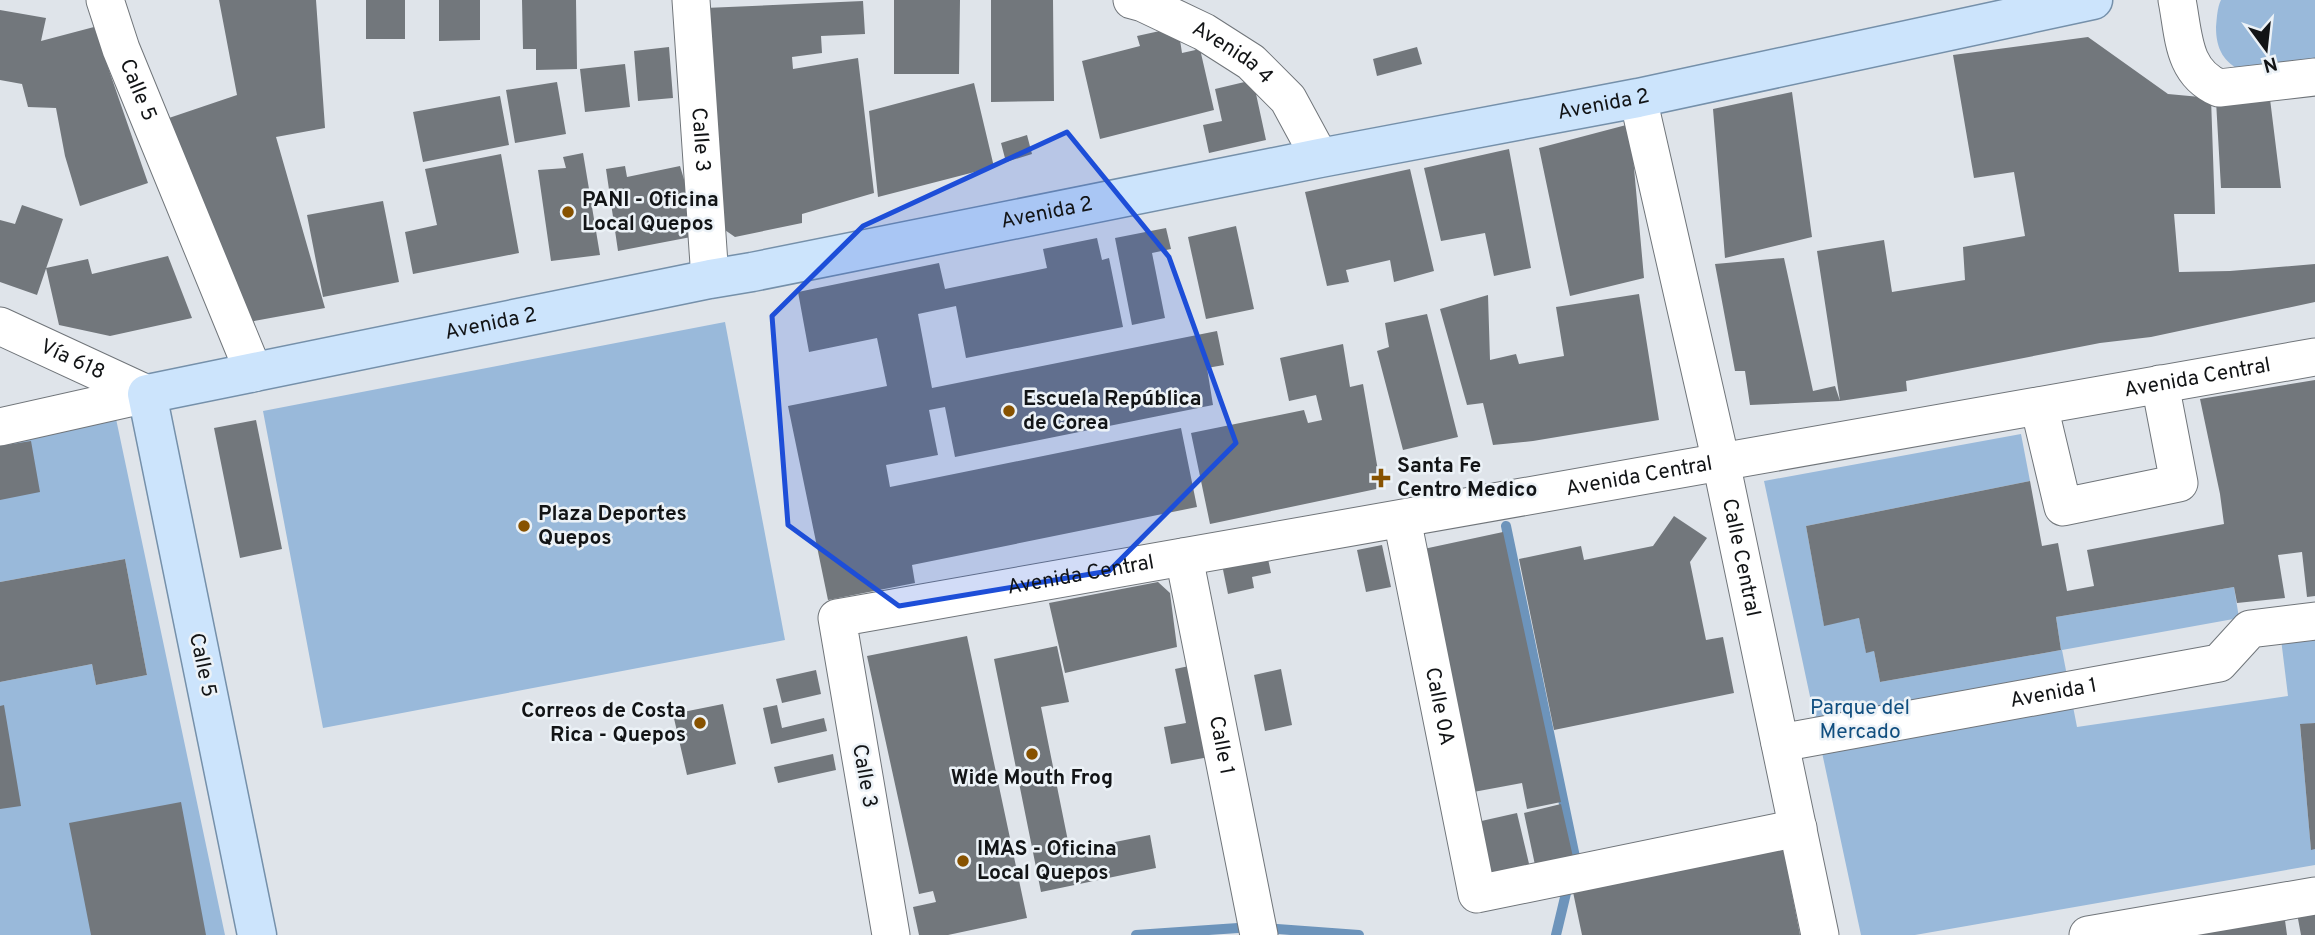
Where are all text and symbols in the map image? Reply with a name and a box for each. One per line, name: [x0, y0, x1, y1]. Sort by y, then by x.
north arrow: [2231, 14, 2301, 84]
street label: Avenida 4: [1188, 15, 1279, 90]
text: N: [2260, 50, 2280, 77]
street label: Calle 5: [113, 55, 163, 125]
street label: Avenida 2: [1555, 82, 1652, 126]
street label: Calle 3: [685, 107, 716, 173]
place label: PANI - Oficina Local Quepos: [582, 187, 719, 238]
street label: Avenida 2: [998, 190, 1095, 235]
marker: PANI - Oficina Local Quepos: [560, 204, 576, 220]
street label: Avenida 2: [442, 301, 539, 346]
street label: Vía 618: [36, 333, 109, 386]
street label: Avenida Central: [2122, 352, 2273, 404]
place label: Escuela República de Corea: [1023, 386, 1201, 437]
marker: Escuela República de Corea: [1001, 403, 1017, 419]
street label: Avenida Central: [1564, 450, 1714, 503]
place label: Santa Fe Centro Medico: [1397, 453, 1537, 504]
marker: Santa Fe Centro Medico: [1371, 468, 1391, 488]
street label: Calle Central: [1715, 496, 1767, 619]
place label: Plaza Deportes Quepos: [538, 501, 687, 552]
marker: Plaza Deportes Quepos: [516, 518, 532, 534]
street label: Avenida Central: [1005, 549, 1156, 601]
street label: Calle 5: [182, 630, 222, 700]
street label: Calle 0A: [1418, 665, 1460, 748]
street label: Avenida 1: [2008, 672, 2099, 714]
park label: Parque del Mercado: [1810, 695, 1910, 746]
place label: Correos de Costa Rica - Quepos: [521, 698, 686, 749]
street label: Calle 1: [1202, 713, 1240, 777]
marker: Correos de Costa Rica - Quepos: [692, 715, 708, 731]
street label: Calle 3: [845, 742, 883, 810]
marker: Wide Mouth Frog: [1024, 746, 1040, 762]
place label: Wide Mouth Frog: [951, 765, 1113, 792]
place label: IMAS - Oficina Local Quepos: [977, 836, 1117, 887]
marker: IMAS - Oficina Local Quepos: [955, 853, 971, 869]

